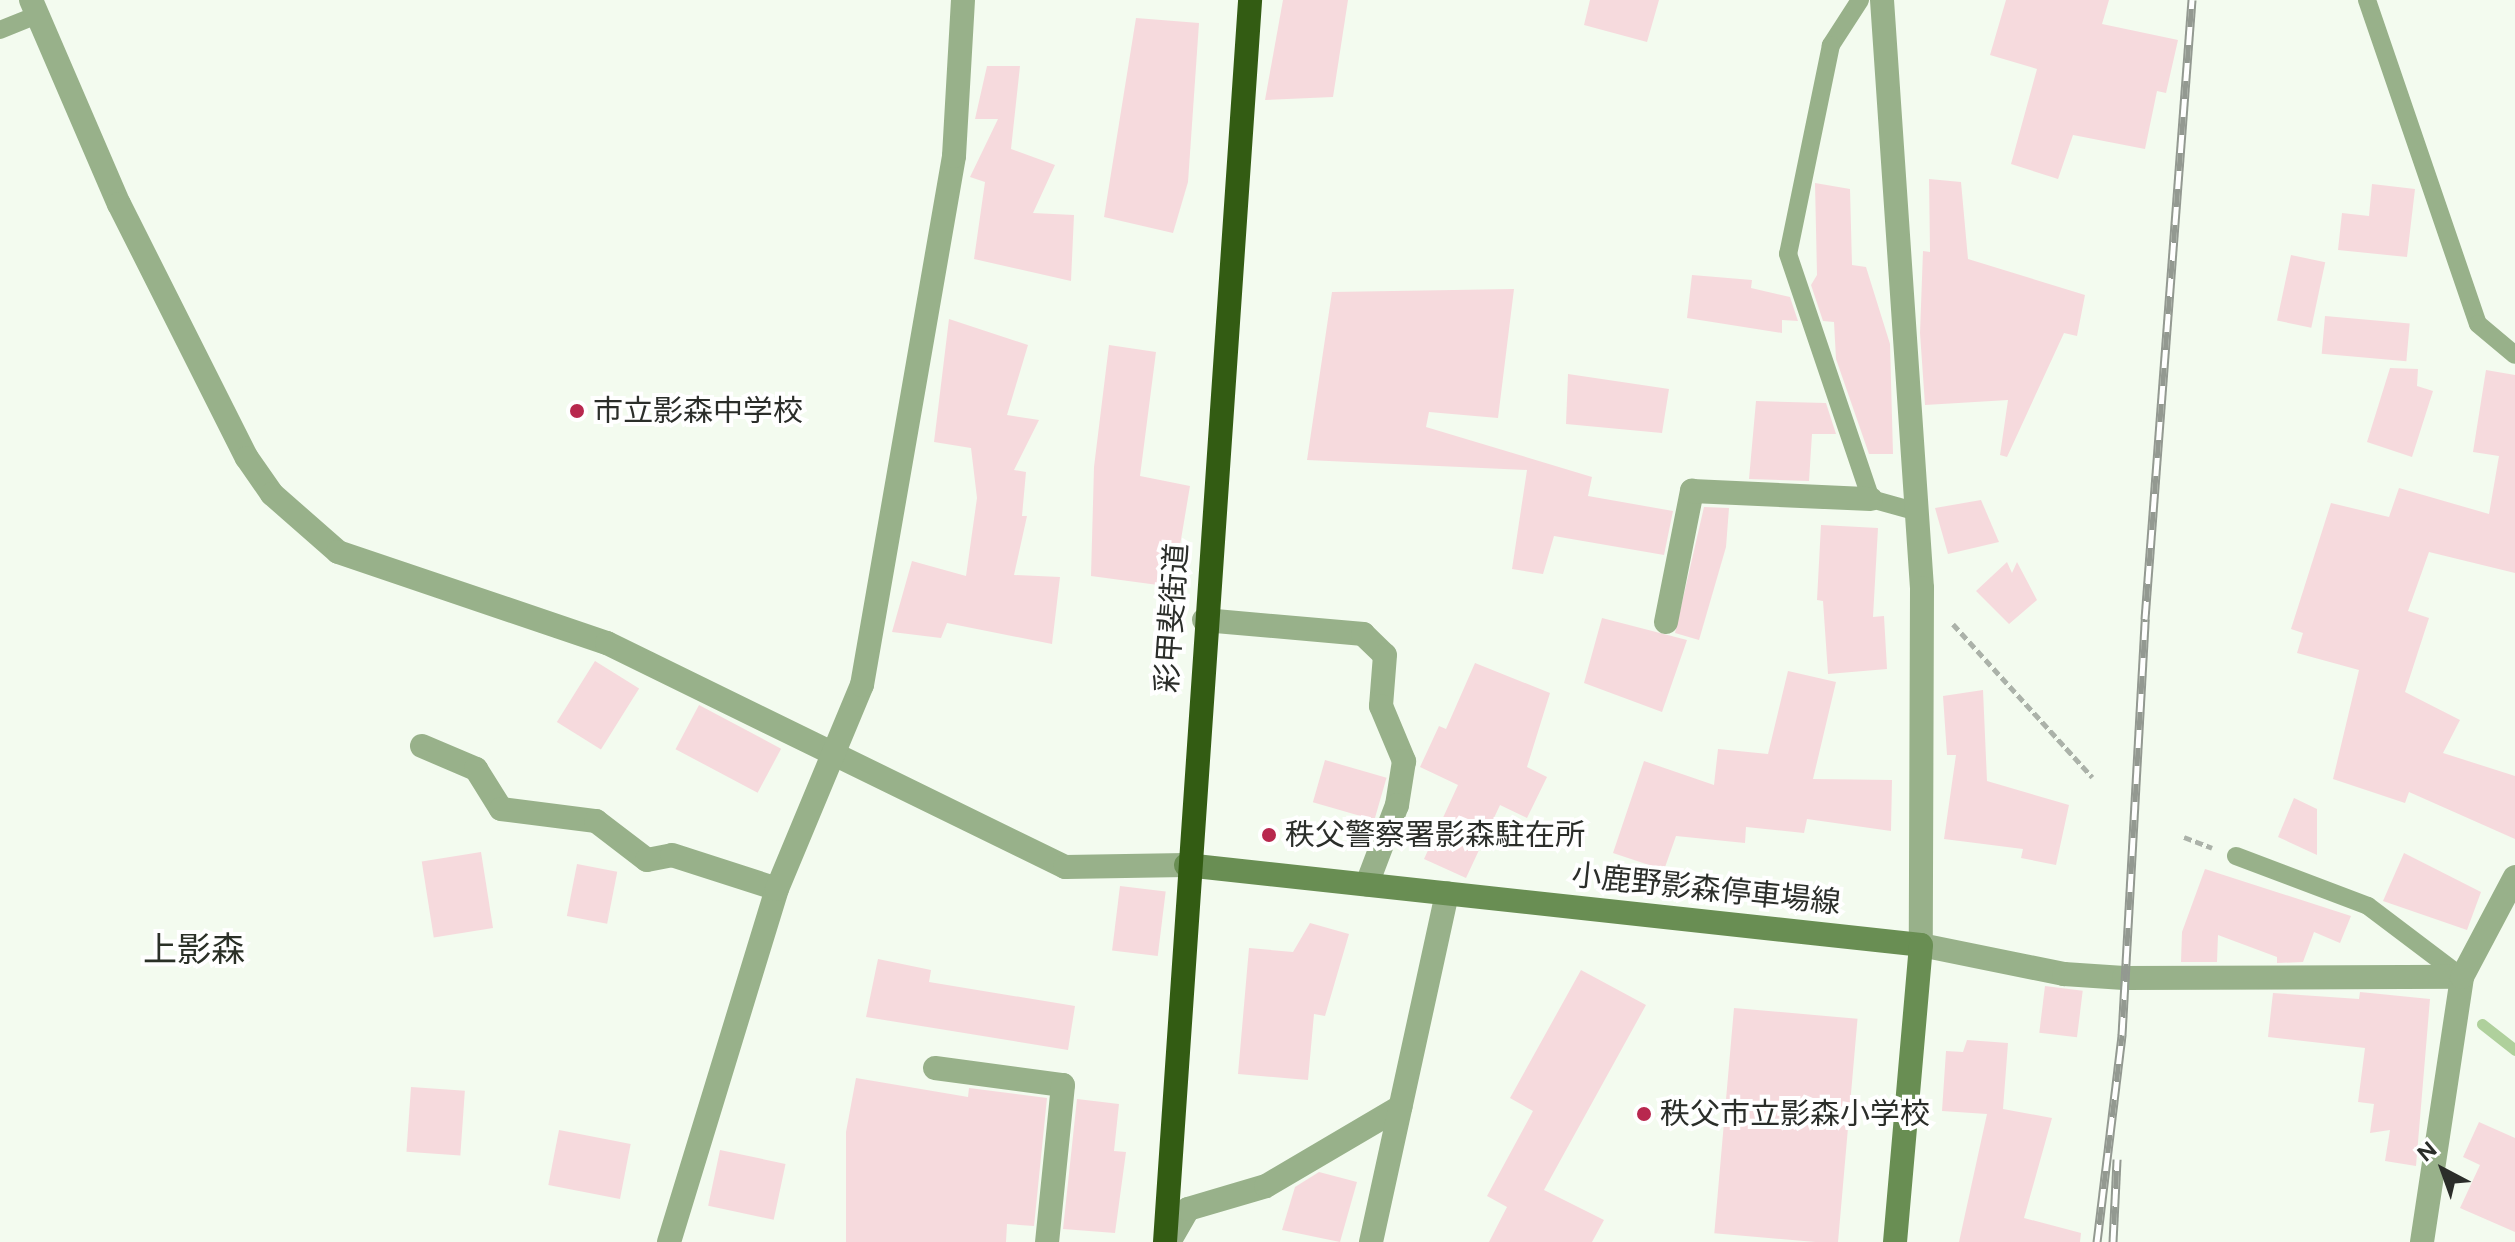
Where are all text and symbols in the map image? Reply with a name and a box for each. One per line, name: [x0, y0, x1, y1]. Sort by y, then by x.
place label: 市立影森中学校: [593, 393, 803, 429]
marker: 市立影森中学校: [568, 402, 586, 420]
street label: 彩甲斐街道: [1149, 542, 1195, 694]
place label: 秩父警察署影森駐在所: [1285, 817, 1585, 853]
marker: 秩父警察署影森駐在所: [1260, 826, 1278, 844]
street label: 小鹿野影森停車場線: [1570, 857, 1842, 921]
district label: 上影森: [143, 930, 245, 970]
place label: 秩父市立影森小学校: [1660, 1096, 1930, 1132]
marker: 秩父市立影森小学校: [1635, 1105, 1653, 1123]
north arrow: [2403, 1130, 2483, 1210]
text: N: [2412, 1136, 2442, 1167]

